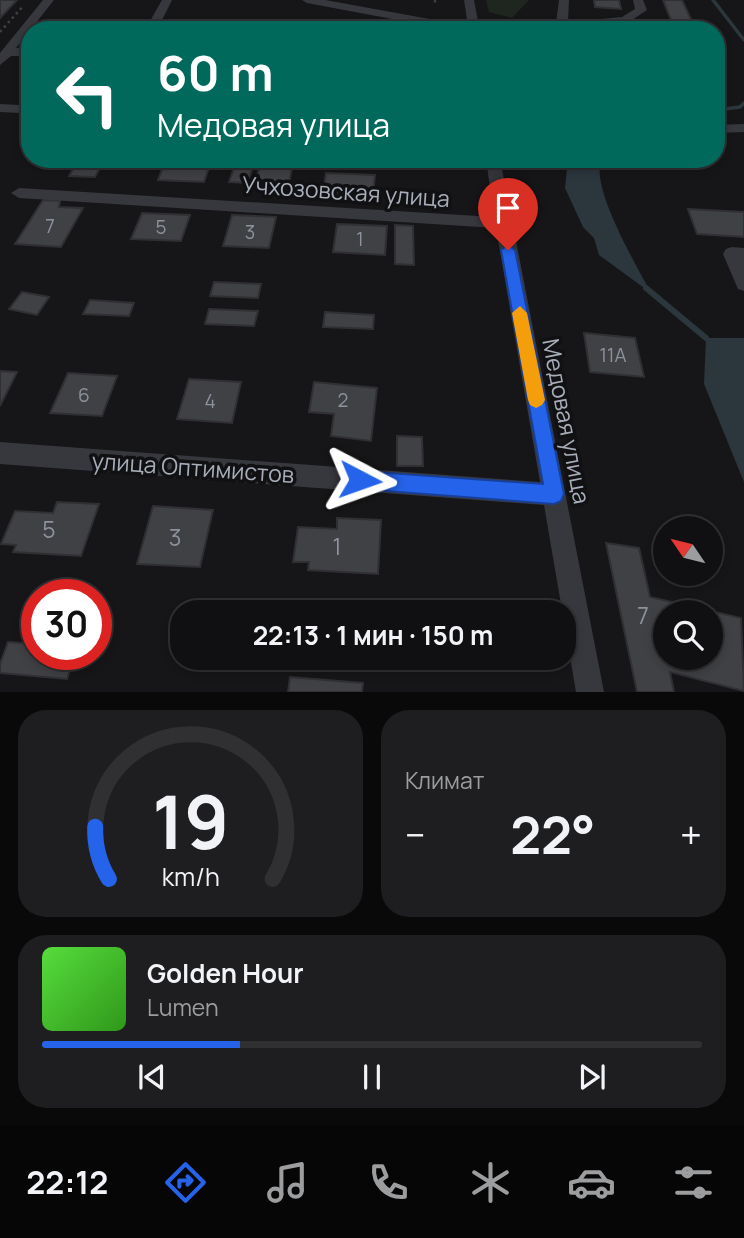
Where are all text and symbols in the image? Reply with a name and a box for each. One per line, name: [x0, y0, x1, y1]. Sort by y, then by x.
text: 60 m: [157, 39, 274, 106]
icon: left: [42, 49, 133, 140]
text: Медовая улица: [157, 103, 390, 147]
street label: Учхозовская улица: [241, 168, 451, 214]
pin: [478, 178, 538, 250]
icon: arrive: [489, 189, 527, 227]
house number: 7: [45, 213, 55, 239]
house number: 5: [156, 214, 167, 240]
house number: 3: [245, 219, 255, 245]
house number: 1: [356, 226, 364, 252]
street label: Медовая улица: [535, 336, 599, 506]
house number: 11А: [600, 342, 626, 368]
house number: 6: [78, 382, 90, 408]
house number: 2: [338, 387, 348, 413]
house number: 4: [204, 388, 216, 414]
position arrow: [323, 443, 397, 517]
street label: улица Оптимистов: [91, 444, 295, 490]
house number: 5: [42, 513, 56, 545]
north arrow: [653, 516, 723, 586]
map controls: [653, 516, 723, 670]
house number: 3: [169, 521, 181, 553]
house number: 1: [333, 530, 341, 562]
speed limit sign: 30: [21, 579, 112, 670]
house number: 7: [637, 599, 649, 631]
button: search: [653, 600, 723, 670]
text: 22:13 · 1 мин · 150 m: [253, 617, 493, 653]
text: Климат: [405, 764, 484, 796]
text: 19: [152, 772, 229, 872]
text: 22°: [510, 799, 595, 870]
text: −: [405, 808, 426, 860]
text: +: [680, 808, 702, 860]
text: km/h: [161, 859, 220, 894]
text: Golden Hour: [147, 955, 304, 991]
text: Lumen: [147, 991, 219, 1023]
icon: previous: [133, 1058, 171, 1096]
icon: pause: [353, 1058, 391, 1096]
icon: next: [573, 1058, 611, 1096]
icon: directions: [161, 1158, 210, 1207]
icon: music: [263, 1158, 312, 1207]
icon: phone: [364, 1158, 413, 1207]
icon: climate: [466, 1158, 515, 1207]
icon: car: [567, 1158, 616, 1207]
icon: filters: [669, 1158, 718, 1207]
text: 22:12: [26, 1160, 108, 1204]

